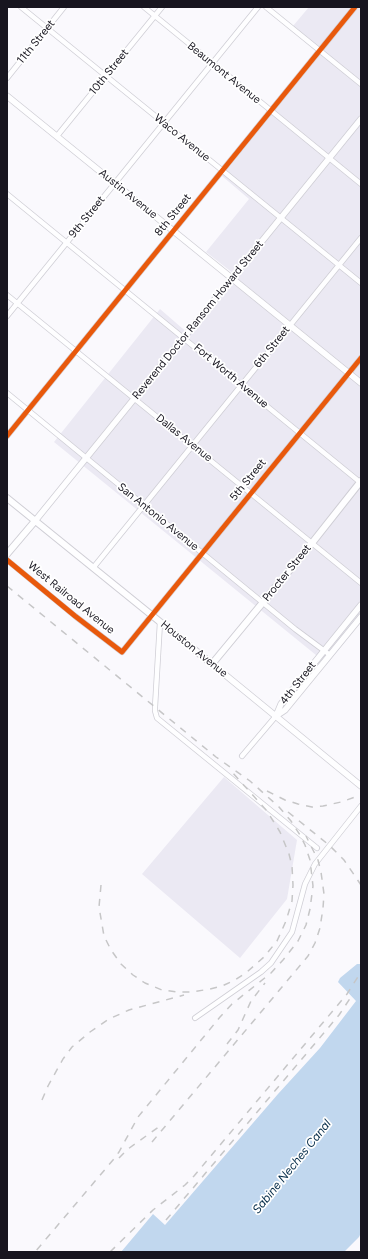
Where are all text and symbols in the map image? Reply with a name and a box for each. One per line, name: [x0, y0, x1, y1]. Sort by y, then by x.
street label: 11th Street: [14, 17, 58, 67]
street label: Beaumont Avenue: [185, 39, 263, 107]
street label: 10th Street: [86, 46, 132, 98]
street label: Waco Avenue: [151, 111, 213, 165]
street label: Austin Avenue: [96, 166, 160, 222]
street label: 8th Street: [152, 191, 194, 239]
street label: 9th Street: [66, 193, 108, 241]
street label: Reverend Doctor Ransom Howard Street: [130, 238, 266, 402]
street label: 6th Street: [251, 323, 293, 371]
street label: Fort Worth Avenue: [191, 341, 271, 411]
street label: Dallas Avenue: [153, 411, 215, 465]
street label: 5th Street: [227, 456, 269, 504]
street label: San Antonio Avenue: [115, 480, 201, 554]
street label: Procter Street: [260, 542, 314, 604]
street label: West Railroad Avenue: [25, 559, 117, 637]
street label: Houston Avenue: [158, 618, 230, 680]
street label: 4th Street: [277, 659, 319, 707]
water label: Sabine Neches Canal: [250, 1117, 334, 1217]

